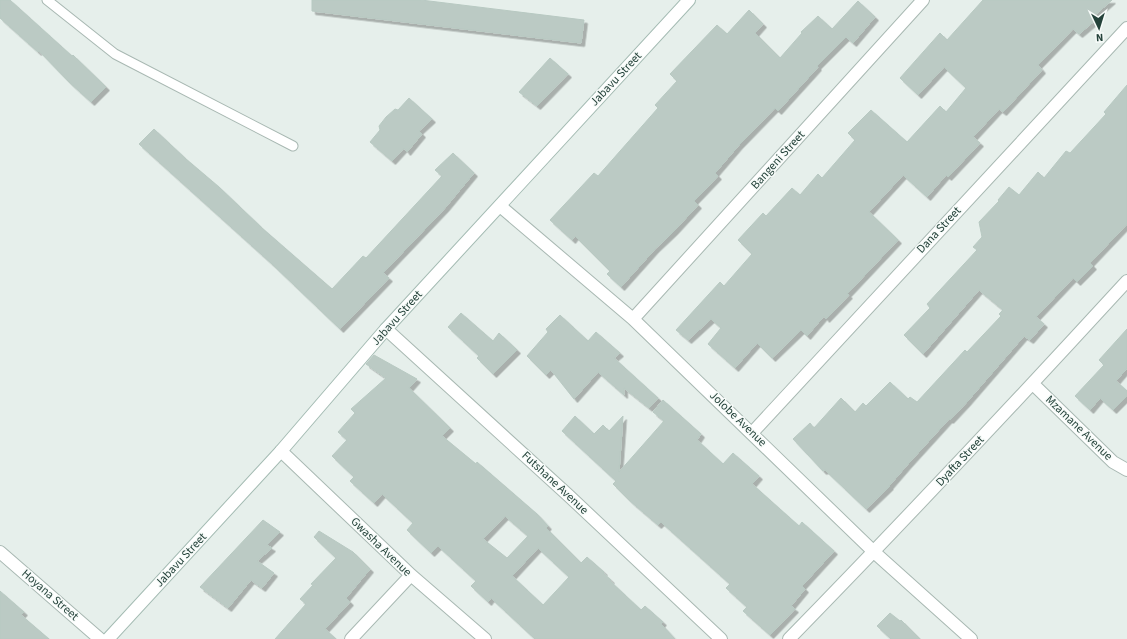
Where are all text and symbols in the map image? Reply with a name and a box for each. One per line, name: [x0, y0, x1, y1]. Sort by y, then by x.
north arrow: [1079, 8, 1119, 48]
text: N: [1095, 30, 1104, 45]
street label: Jabavu Street: [586, 48, 646, 110]
street label: Bangeni Street: [747, 127, 809, 193]
street label: Dana Street: [913, 203, 965, 257]
street label: Jabavu Street: [368, 287, 426, 349]
street label: Jolobe Avenue: [706, 387, 770, 451]
street label: Mzamane Avenue: [1042, 391, 1116, 465]
street label: Dyafta Street: [932, 432, 988, 490]
street label: Futshane Avenue: [518, 448, 592, 518]
street label: Gwasha Avenue: [347, 513, 415, 581]
street label: Jabavu Street: [151, 529, 211, 591]
street label: Hoyana Street: [18, 565, 82, 625]

